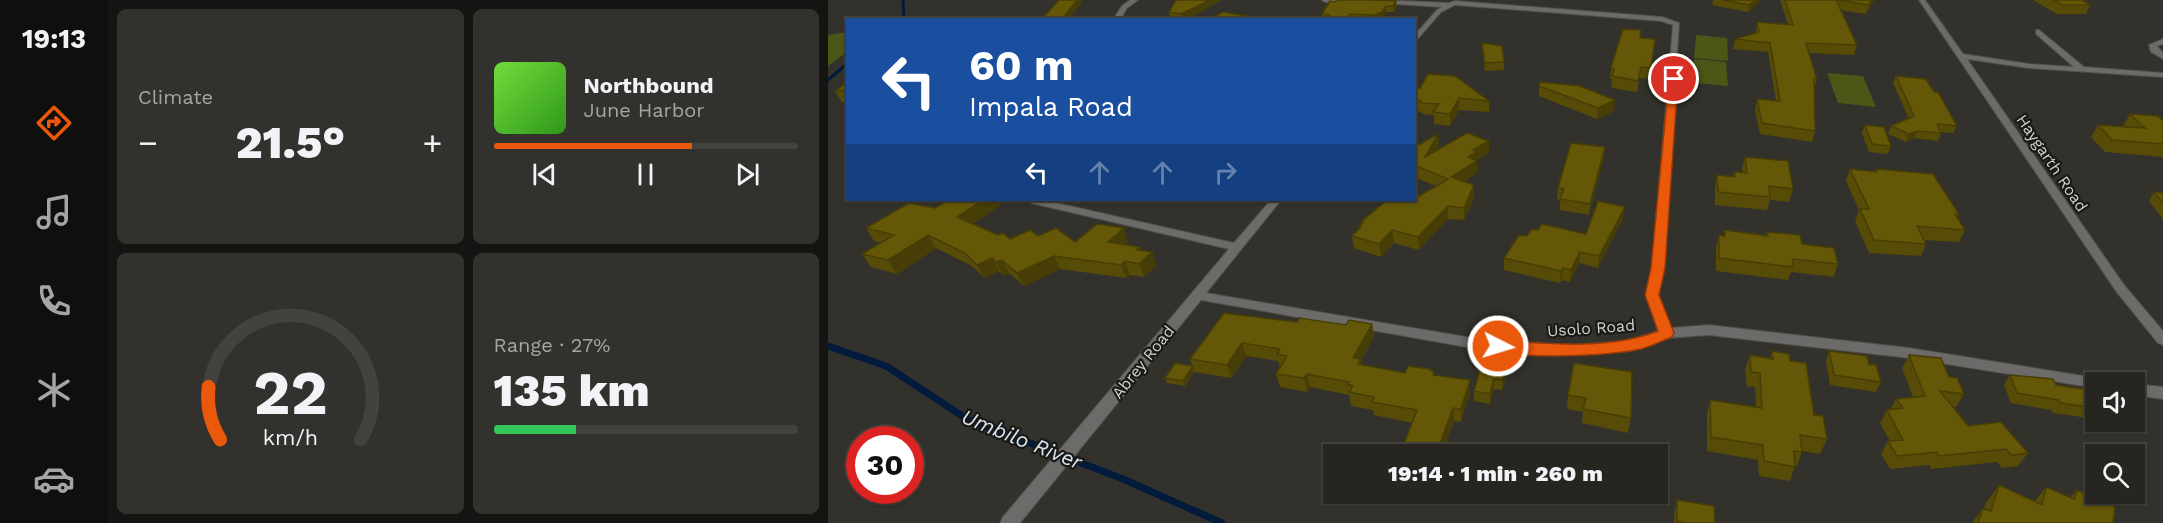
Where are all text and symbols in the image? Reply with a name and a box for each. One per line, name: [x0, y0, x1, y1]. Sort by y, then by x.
text: 19:13: [22, 23, 86, 55]
text: 60 m: [969, 41, 1073, 90]
icon: left: [870, 42, 948, 120]
pin: [1648, 53, 1699, 104]
icon: arrive: [1657, 62, 1690, 95]
text: Northbound: [584, 73, 714, 98]
text: Climate: [138, 85, 213, 109]
text: Impala Road: [969, 91, 1133, 123]
text: June Harbor: [584, 98, 704, 122]
icon: directions: [33, 102, 75, 144]
street label: Haygarth Road: [2012, 111, 2092, 215]
text: 21.5°: [235, 116, 345, 169]
text: −: [138, 123, 158, 162]
text: +: [423, 123, 442, 162]
icon: left: [1020, 156, 1053, 189]
icon: ahead: [1083, 156, 1116, 189]
icon: ahead: [1146, 156, 1179, 189]
icon: right: [1209, 156, 1242, 189]
icon: previous: [528, 158, 561, 191]
icon: pause: [629, 158, 662, 191]
icon: next: [731, 158, 764, 191]
icon: music: [33, 191, 75, 233]
icon: phone: [33, 280, 75, 322]
position arrow: [1466, 314, 1530, 378]
street label: Usolo Road: [1546, 315, 1636, 341]
street label: Abrey Road: [1108, 322, 1178, 402]
text: Range · 27%: [494, 333, 610, 357]
text: 22: [253, 356, 327, 429]
text: 135 km: [494, 364, 650, 417]
icon: climate: [33, 369, 75, 411]
map controls: [2085, 372, 2145, 504]
button: sound: [2085, 372, 2145, 432]
water label: Umbilo River: [958, 403, 1087, 475]
text: km/h: [263, 426, 318, 451]
speed limit sign: 30: [846, 426, 924, 504]
button: search: [2085, 444, 2145, 504]
icon: car: [33, 458, 75, 500]
text: 19:14 · 1 min · 260 m: [1388, 461, 1603, 486]

